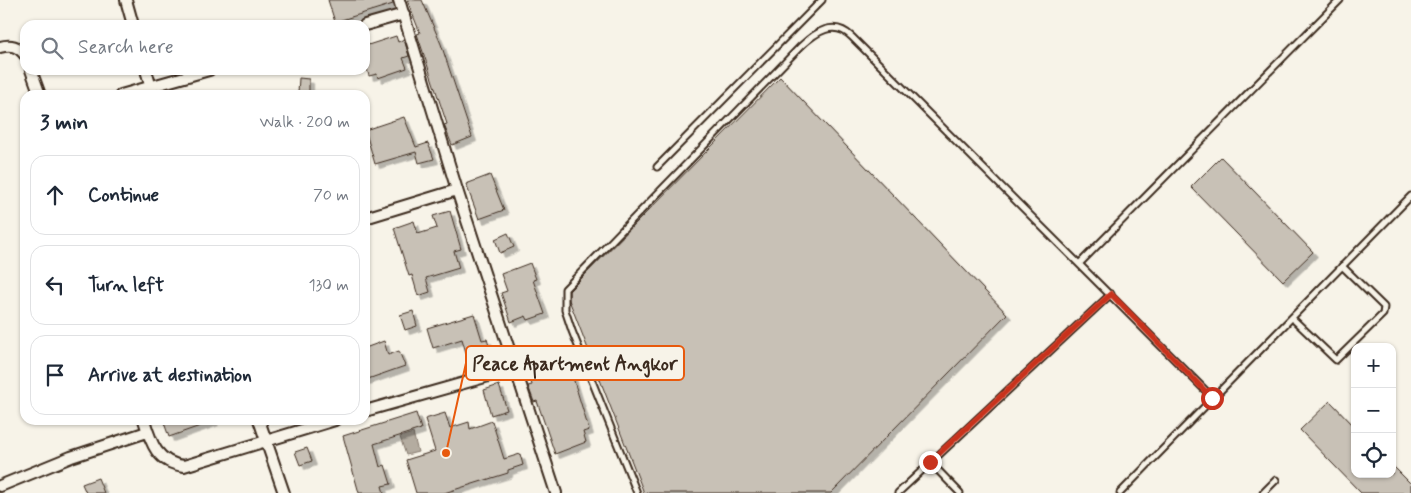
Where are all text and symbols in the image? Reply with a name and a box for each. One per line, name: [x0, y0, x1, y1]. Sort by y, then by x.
search box: [20, 20, 370, 75]
icon: search: [38, 34, 66, 62]
text: Search here: [78, 35, 174, 60]
text: 3 min: [40, 109, 88, 137]
text: Walk · 200 m: [259, 112, 350, 133]
icon: ahead: [41, 181, 69, 209]
text: Continue: [88, 183, 159, 208]
text: 70 m: [313, 185, 349, 206]
icon: left: [41, 271, 69, 299]
text: Turn left: [88, 273, 164, 298]
text: 130 m: [308, 275, 349, 296]
map controls: [1351, 343, 1396, 478]
button: +: [1351, 343, 1396, 388]
callout: Peace Apartment Angkor: [466, 346, 684, 380]
text: Peace Apartment Angkor: [472, 352, 679, 379]
icon: arrive: [41, 361, 69, 389]
text: Arrive at destination: [88, 363, 252, 388]
route start: [1201, 387, 1224, 410]
button: −: [1351, 388, 1396, 433]
button: locate: [1351, 433, 1396, 478]
route end: [919, 451, 942, 474]

